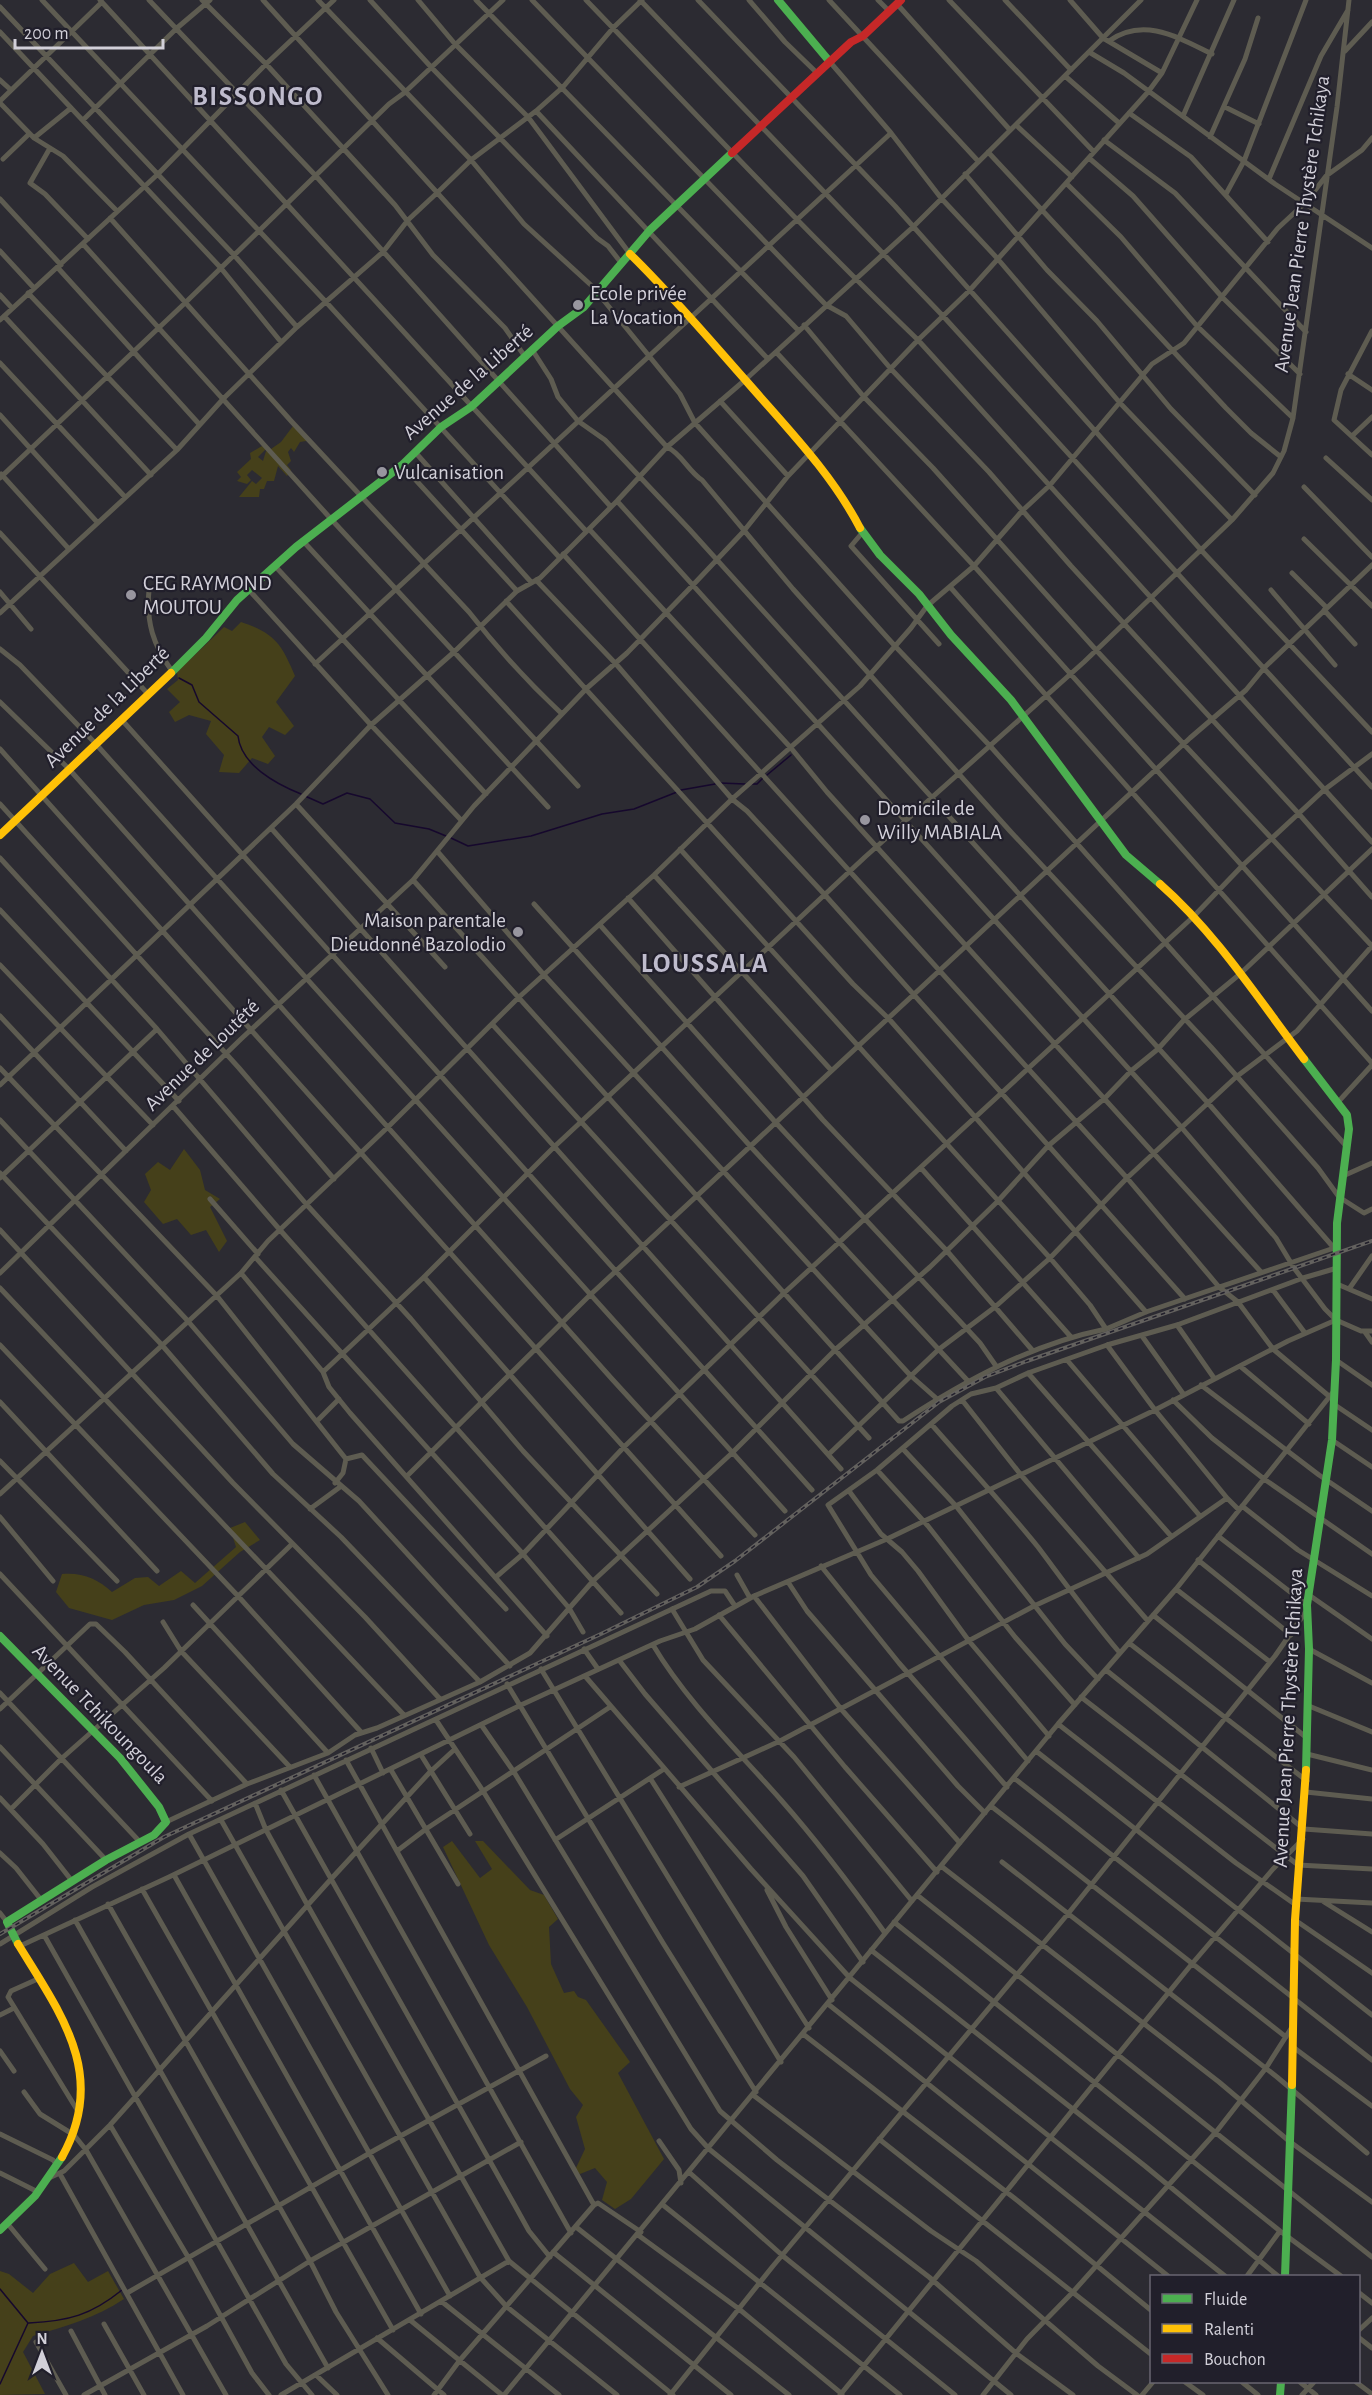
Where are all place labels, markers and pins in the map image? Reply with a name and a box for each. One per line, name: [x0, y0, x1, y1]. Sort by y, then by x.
place label: Ecole privée La Vocation: [590, 283, 687, 328]
marker: Ecole privée La Vocation: [571, 298, 585, 312]
place label: Vulcanisation: [394, 462, 504, 483]
marker: Vulcanisation: [375, 465, 389, 479]
place label: CEG RAYMOND MOUTOU: [143, 573, 271, 618]
marker: CEG RAYMOND MOUTOU: [124, 588, 138, 602]
place label: Domicile de Willy MABIALA: [877, 798, 1002, 843]
marker: Domicile de Willy MABIALA: [858, 813, 872, 827]
place label: Maison parentale Dieudonné Bazolodio: [330, 910, 506, 955]
marker: Maison parentale Dieudonné Bazolodio: [511, 925, 525, 939]

